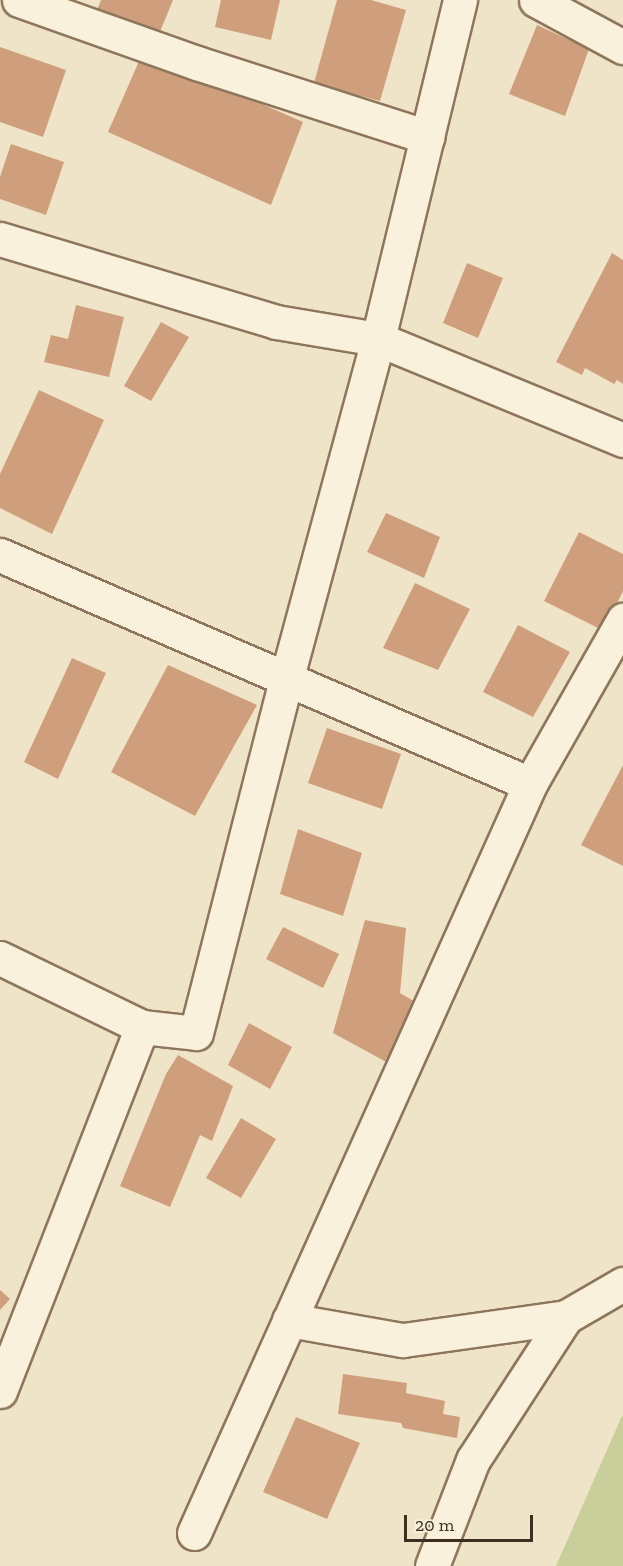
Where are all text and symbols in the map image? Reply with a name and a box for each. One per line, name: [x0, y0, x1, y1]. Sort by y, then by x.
scale bar: [407, 1503, 536, 1541]
text: 20 m: [415, 1514, 454, 1536]

